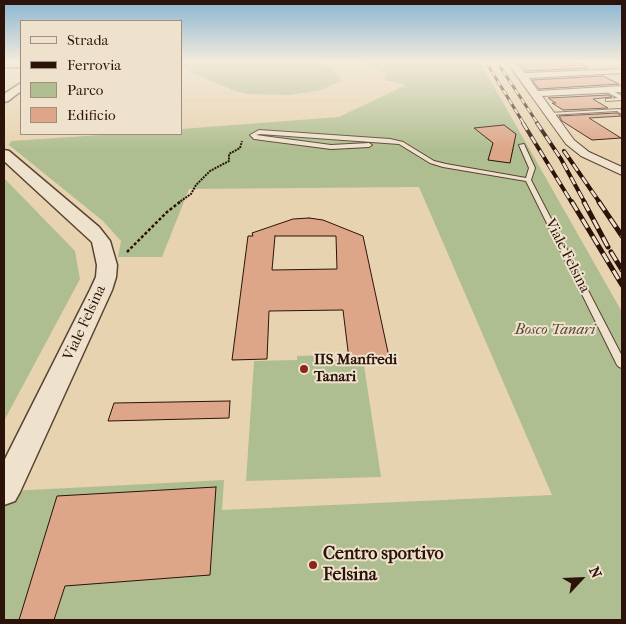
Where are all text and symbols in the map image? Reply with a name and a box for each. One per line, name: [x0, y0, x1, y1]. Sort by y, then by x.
legend: [20, 20, 182, 135]
text: Strada: [67, 31, 109, 49]
text: Ferrovia: [67, 56, 121, 74]
text: Parco: [67, 81, 103, 99]
text: Edificio: [67, 106, 116, 124]
street label: Viale Felsina: [541, 216, 593, 296]
street label: Viale Felsina: [60, 283, 110, 363]
park label: Bosco Tanari: [515, 321, 595, 339]
place label: IIS Manfredi Tanari: [314, 351, 397, 386]
marker: IIS Manfredi Tanari: [298, 363, 310, 375]
place label: Centro sportivo Felsina: [323, 544, 444, 586]
north arrow: [556, 554, 606, 604]
marker: Centro sportivo Felsina: [307, 559, 319, 571]
text: N: [585, 564, 605, 581]

